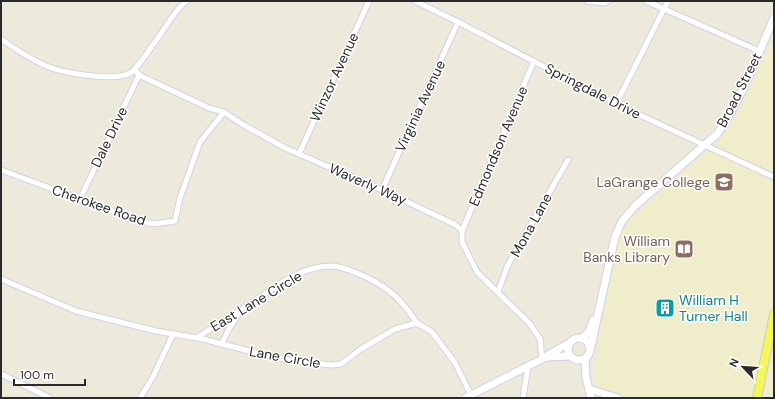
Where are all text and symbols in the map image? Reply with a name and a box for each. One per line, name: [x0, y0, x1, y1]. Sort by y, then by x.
street label: Winzor Avenue: [306, 30, 362, 124]
street label: Broad Street: [712, 50, 766, 130]
street label: Virginia Avenue: [391, 57, 449, 155]
street label: Springdale Drive: [542, 59, 644, 123]
street label: Edmondson Avenue: [465, 83, 531, 209]
street label: Dale Drive: [87, 104, 131, 170]
street label: Waverly Way: [326, 159, 410, 209]
school or university icon: LaGrange College: [713, 171, 735, 193]
place label: LaGrange College: [596, 173, 710, 191]
street label: Cherokee Road: [50, 181, 148, 229]
street label: Mona Lane: [506, 190, 556, 260]
place label: William Banks Library: [583, 232, 670, 266]
library icon: William Banks Library: [673, 238, 695, 260]
street label: East Lane Circle: [207, 267, 305, 335]
place label: William H Turner Hall: [679, 291, 748, 325]
building icon: William H Turner Hall: [654, 297, 676, 319]
street label: Lane Circle: [248, 342, 322, 372]
north arrow: [723, 347, 763, 387]
text: N: [726, 356, 742, 369]
scale bar: [14, 361, 85, 387]
text: 100 m: [20, 367, 54, 383]

